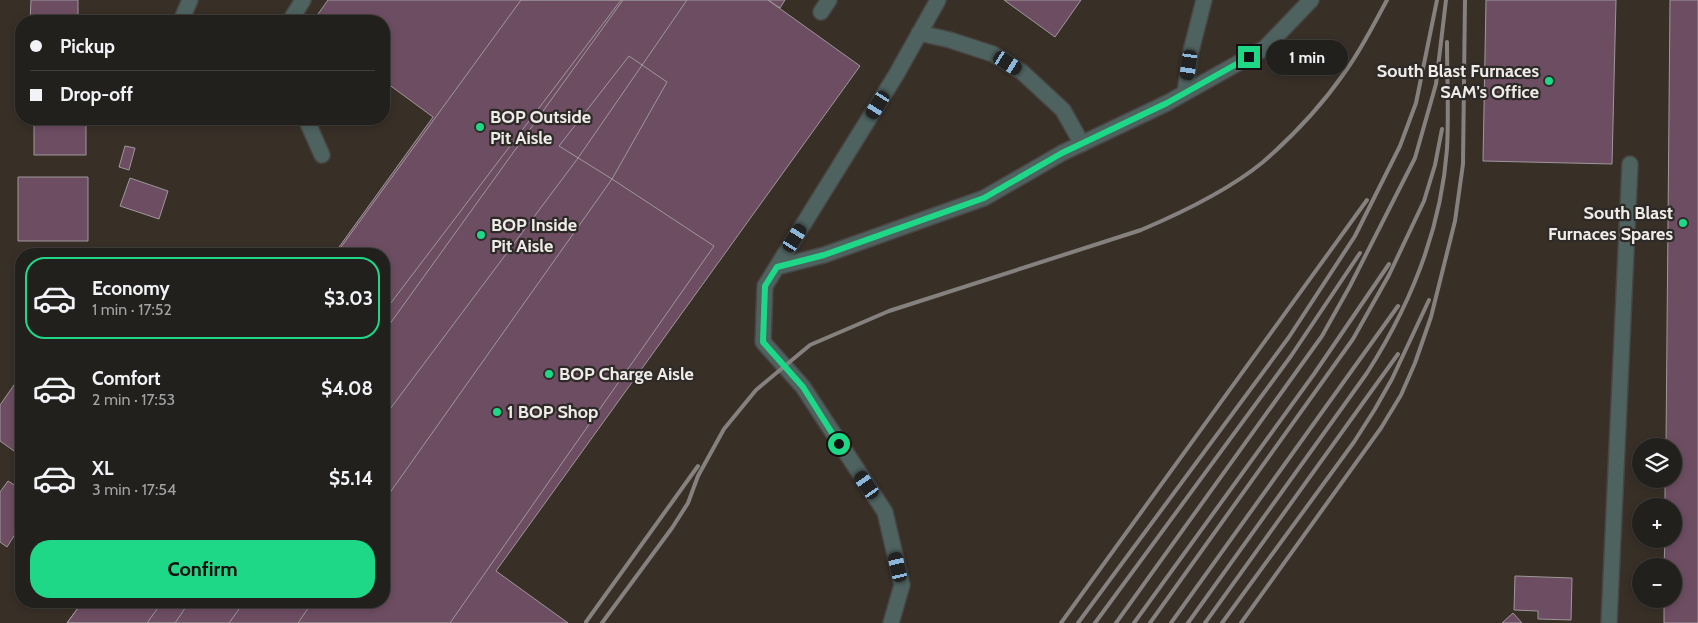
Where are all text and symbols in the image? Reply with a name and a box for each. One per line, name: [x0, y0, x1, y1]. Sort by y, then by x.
text: Pickup: [60, 35, 115, 58]
callout: 1 min: [1266, 40, 1349, 74]
route end: [1238, 46, 1260, 68]
text: 1 min: [1289, 48, 1325, 67]
car: [991, 49, 1024, 77]
car: [1179, 49, 1198, 81]
place label: South Blast Furnaces SAM's Office: [1377, 60, 1539, 103]
marker: South Blast Furnaces SAM's Office: [1543, 75, 1555, 87]
text: Drop-off: [60, 83, 133, 106]
car: [863, 88, 892, 122]
place label: BOP Outside Pit Aisle: [490, 106, 591, 149]
marker: BOP Outside Pit Aisle: [474, 121, 486, 133]
place label: South Blast Furnaces Spares: [1548, 202, 1673, 245]
place label: BOP Inside Pit Aisle: [491, 214, 577, 257]
marker: South Blast Furnaces Spares: [1677, 217, 1689, 229]
car: [780, 221, 809, 255]
marker: BOP Inside Pit Aisle: [475, 229, 487, 241]
icon: car: [32, 276, 77, 321]
text: Economy: [92, 277, 170, 300]
text: $3.03: [324, 287, 373, 310]
text: 1 min · 17:52: [92, 300, 172, 319]
place label: BOP Charge Aisle: [559, 363, 694, 385]
icon: car: [32, 366, 77, 411]
text: Comfort: [92, 367, 161, 390]
marker: BOP Charge Aisle: [543, 368, 555, 380]
text: $4.08: [321, 377, 373, 400]
text: 2 min · 17:53: [92, 390, 175, 409]
place label: 1 BOP Shop: [507, 401, 598, 423]
marker: 1 BOP Shop: [491, 406, 503, 418]
route start: [828, 433, 850, 455]
map controls: [1632, 438, 1682, 608]
button: layers: [1632, 438, 1682, 488]
icon: car: [32, 456, 77, 501]
text: XL: [92, 457, 113, 480]
text: $5.14: [329, 467, 373, 490]
car: [852, 468, 881, 502]
text: 3 min · 17:54: [92, 480, 176, 499]
button: +: [1632, 498, 1682, 548]
button: Confirm: [30, 540, 375, 598]
car: [887, 551, 908, 583]
button: −: [1632, 558, 1682, 608]

